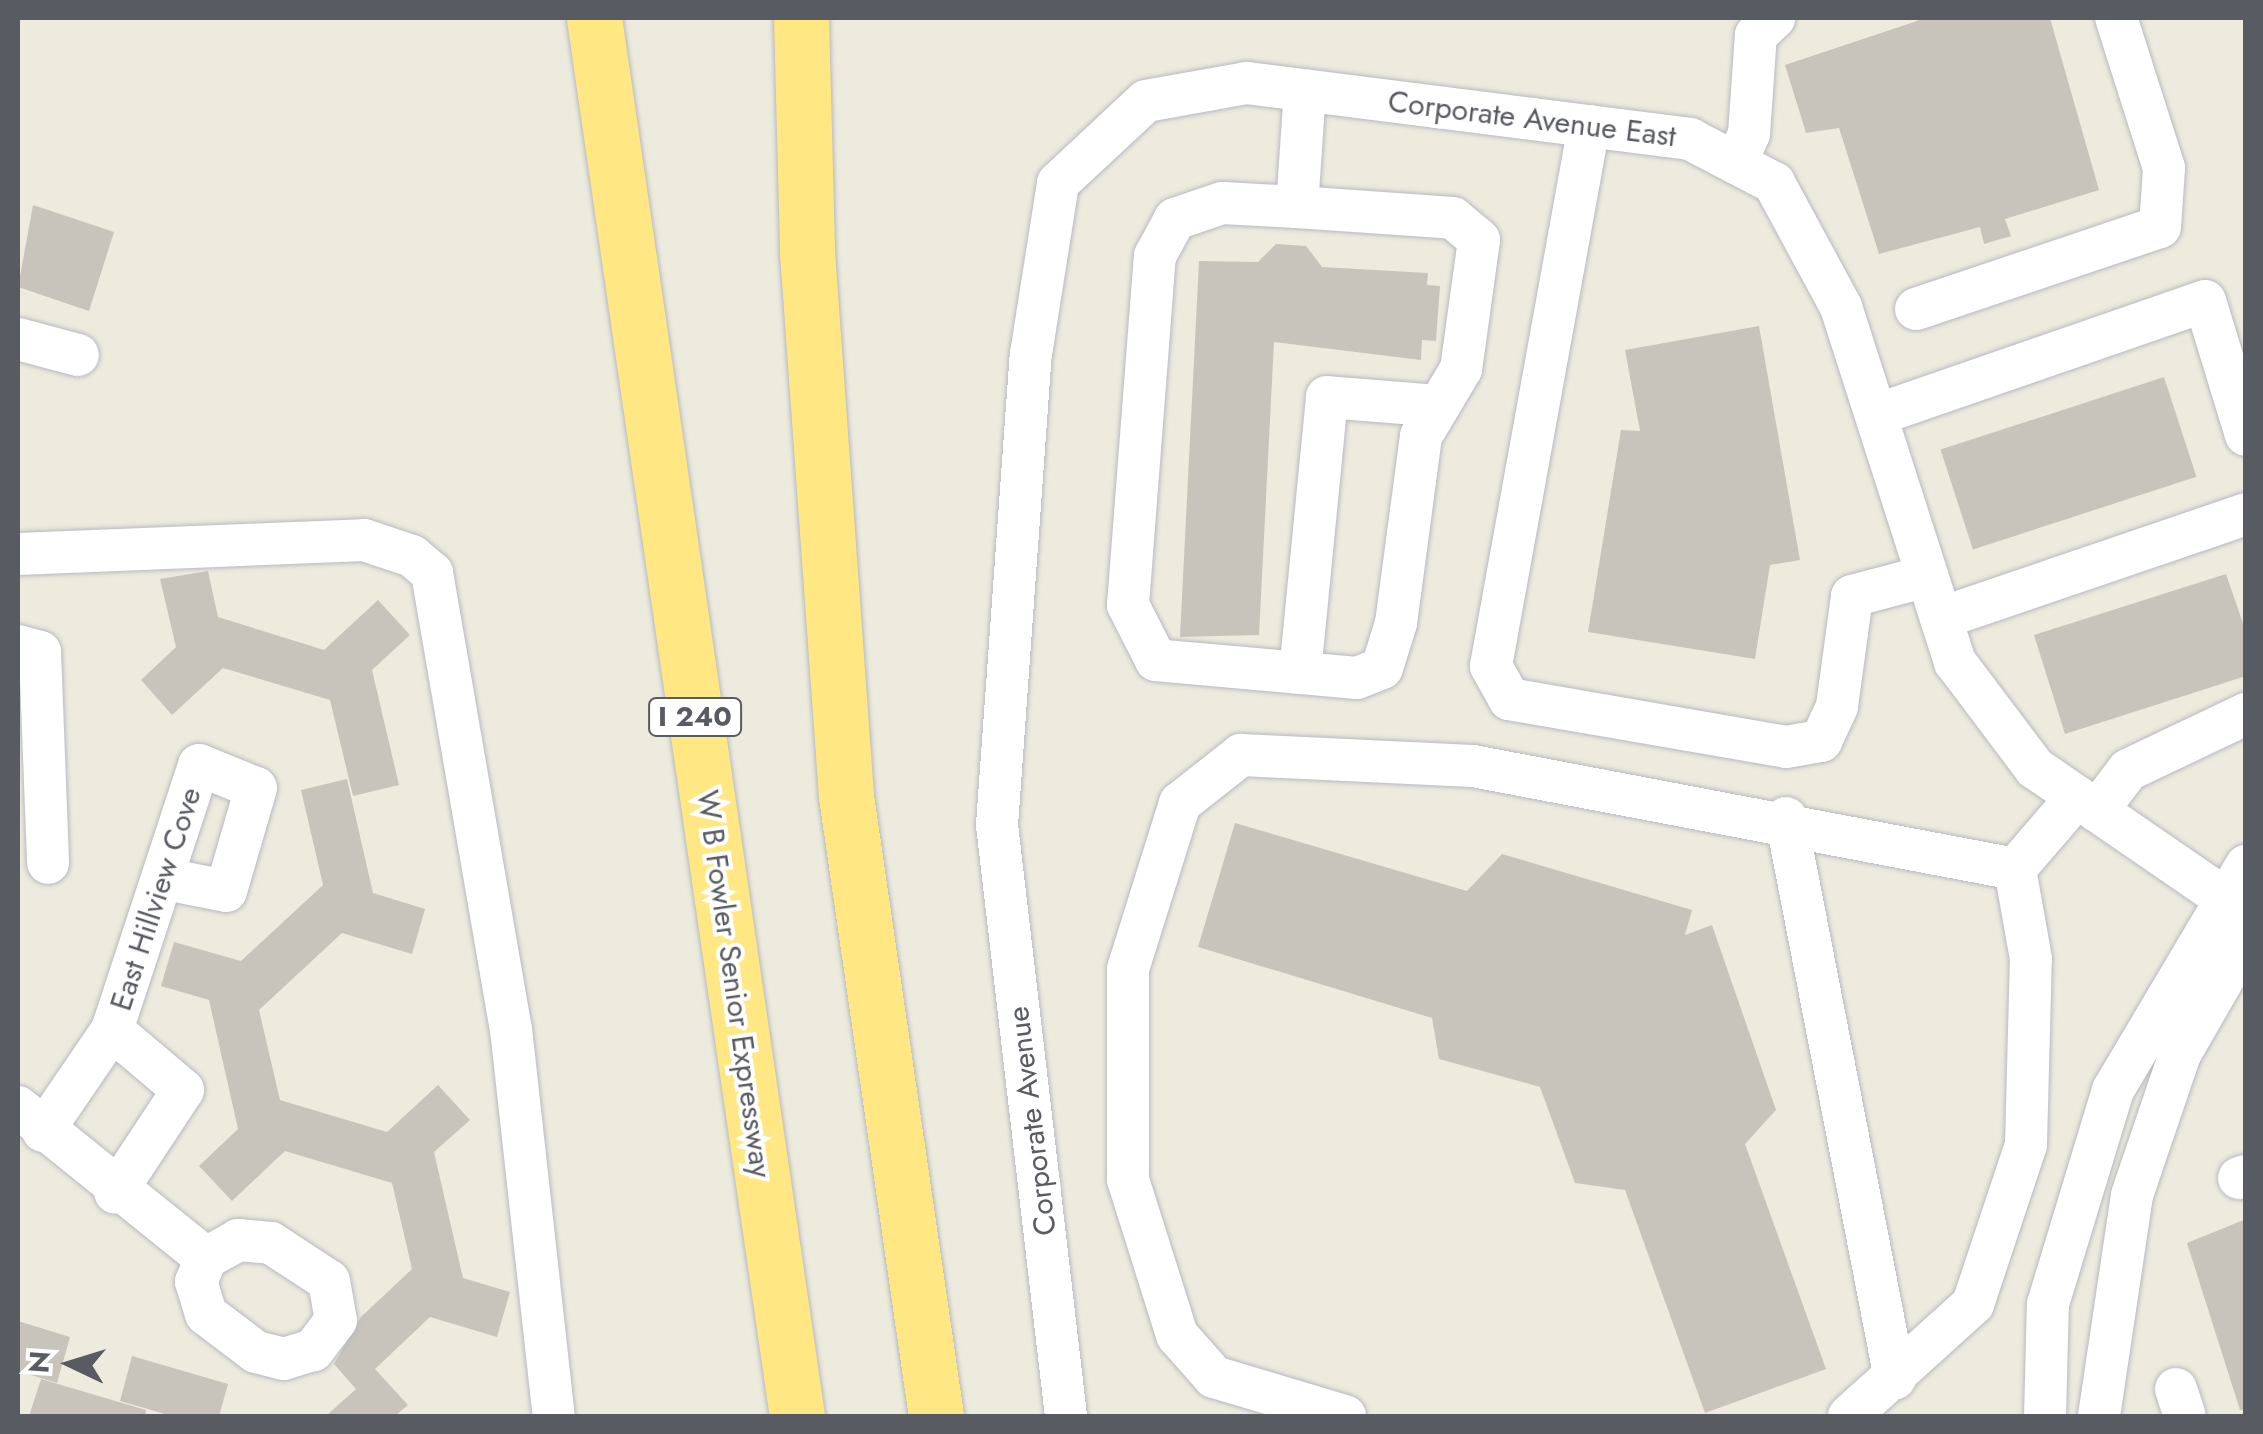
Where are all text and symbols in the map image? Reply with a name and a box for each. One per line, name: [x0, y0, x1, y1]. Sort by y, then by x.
street label: Corporate Avenue East: [1386, 83, 1678, 155]
road number: I 240: [648, 694, 742, 740]
street label: East Hillview Cove: [103, 783, 209, 1015]
street label: W B Fowler Senior Expressway: [689, 788, 779, 1180]
street label: Corporate Avenue: [1000, 1004, 1064, 1238]
north arrow: [20, 1314, 120, 1414]
text: N: [18, 1349, 61, 1374]

